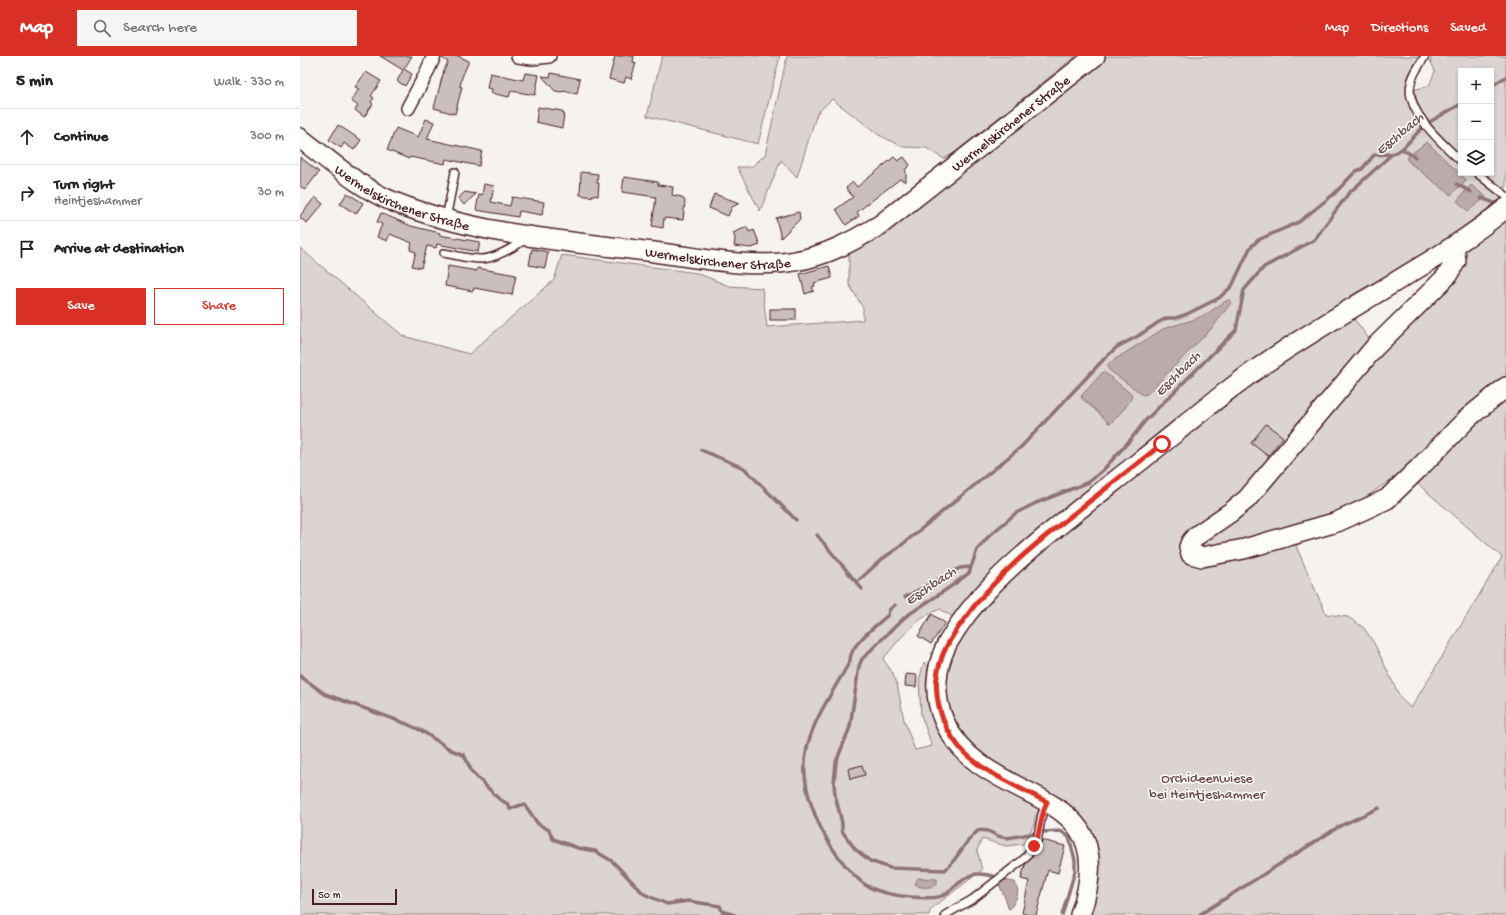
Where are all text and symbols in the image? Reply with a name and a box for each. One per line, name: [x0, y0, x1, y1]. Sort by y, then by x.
search box: [77, 10, 357, 46]
text: Map: [20, 17, 53, 40]
icon: search: [91, 17, 113, 39]
text: Search here: [123, 19, 197, 37]
text: Map: [1325, 20, 1349, 37]
text: Directions: [1371, 20, 1428, 37]
text: Saved: [1450, 20, 1486, 37]
map controls: [1458, 68, 1494, 176]
button: +: [1458, 68, 1494, 104]
text: 5 min: [16, 72, 53, 92]
street label: Wermelskirchener Straße: [949, 72, 1075, 177]
text: Walk · 330 m: [214, 75, 284, 90]
button: −: [1458, 104, 1494, 140]
water label: Eschbach: [1373, 109, 1429, 160]
icon: ahead: [16, 126, 38, 148]
text: Continue: [54, 128, 108, 146]
text: 300 m: [250, 129, 284, 144]
button: layers: [1458, 140, 1494, 176]
street label: Wermelskirchener Straße: [330, 162, 472, 236]
text: Turn right: [54, 176, 114, 194]
icon: right: [16, 182, 38, 204]
text: 30 m: [258, 185, 284, 200]
text: Heintjeshammer: [54, 194, 142, 209]
icon: arrive: [16, 238, 38, 260]
text: Arrive at destination: [54, 240, 184, 258]
street label: Wermelskirchener Straße: [644, 245, 793, 275]
button: Save: [16, 288, 146, 325]
button: Share: [154, 288, 284, 325]
water label: Eschbach: [1152, 347, 1206, 401]
route start: [1153, 435, 1171, 453]
water label: Eschbach: [902, 563, 961, 610]
park label: Orchideenwiese bei Heintjeshammer: [1149, 771, 1266, 804]
route end: [1025, 837, 1043, 855]
scale bar: [312, 887, 397, 906]
text: 50 m: [318, 890, 340, 902]

